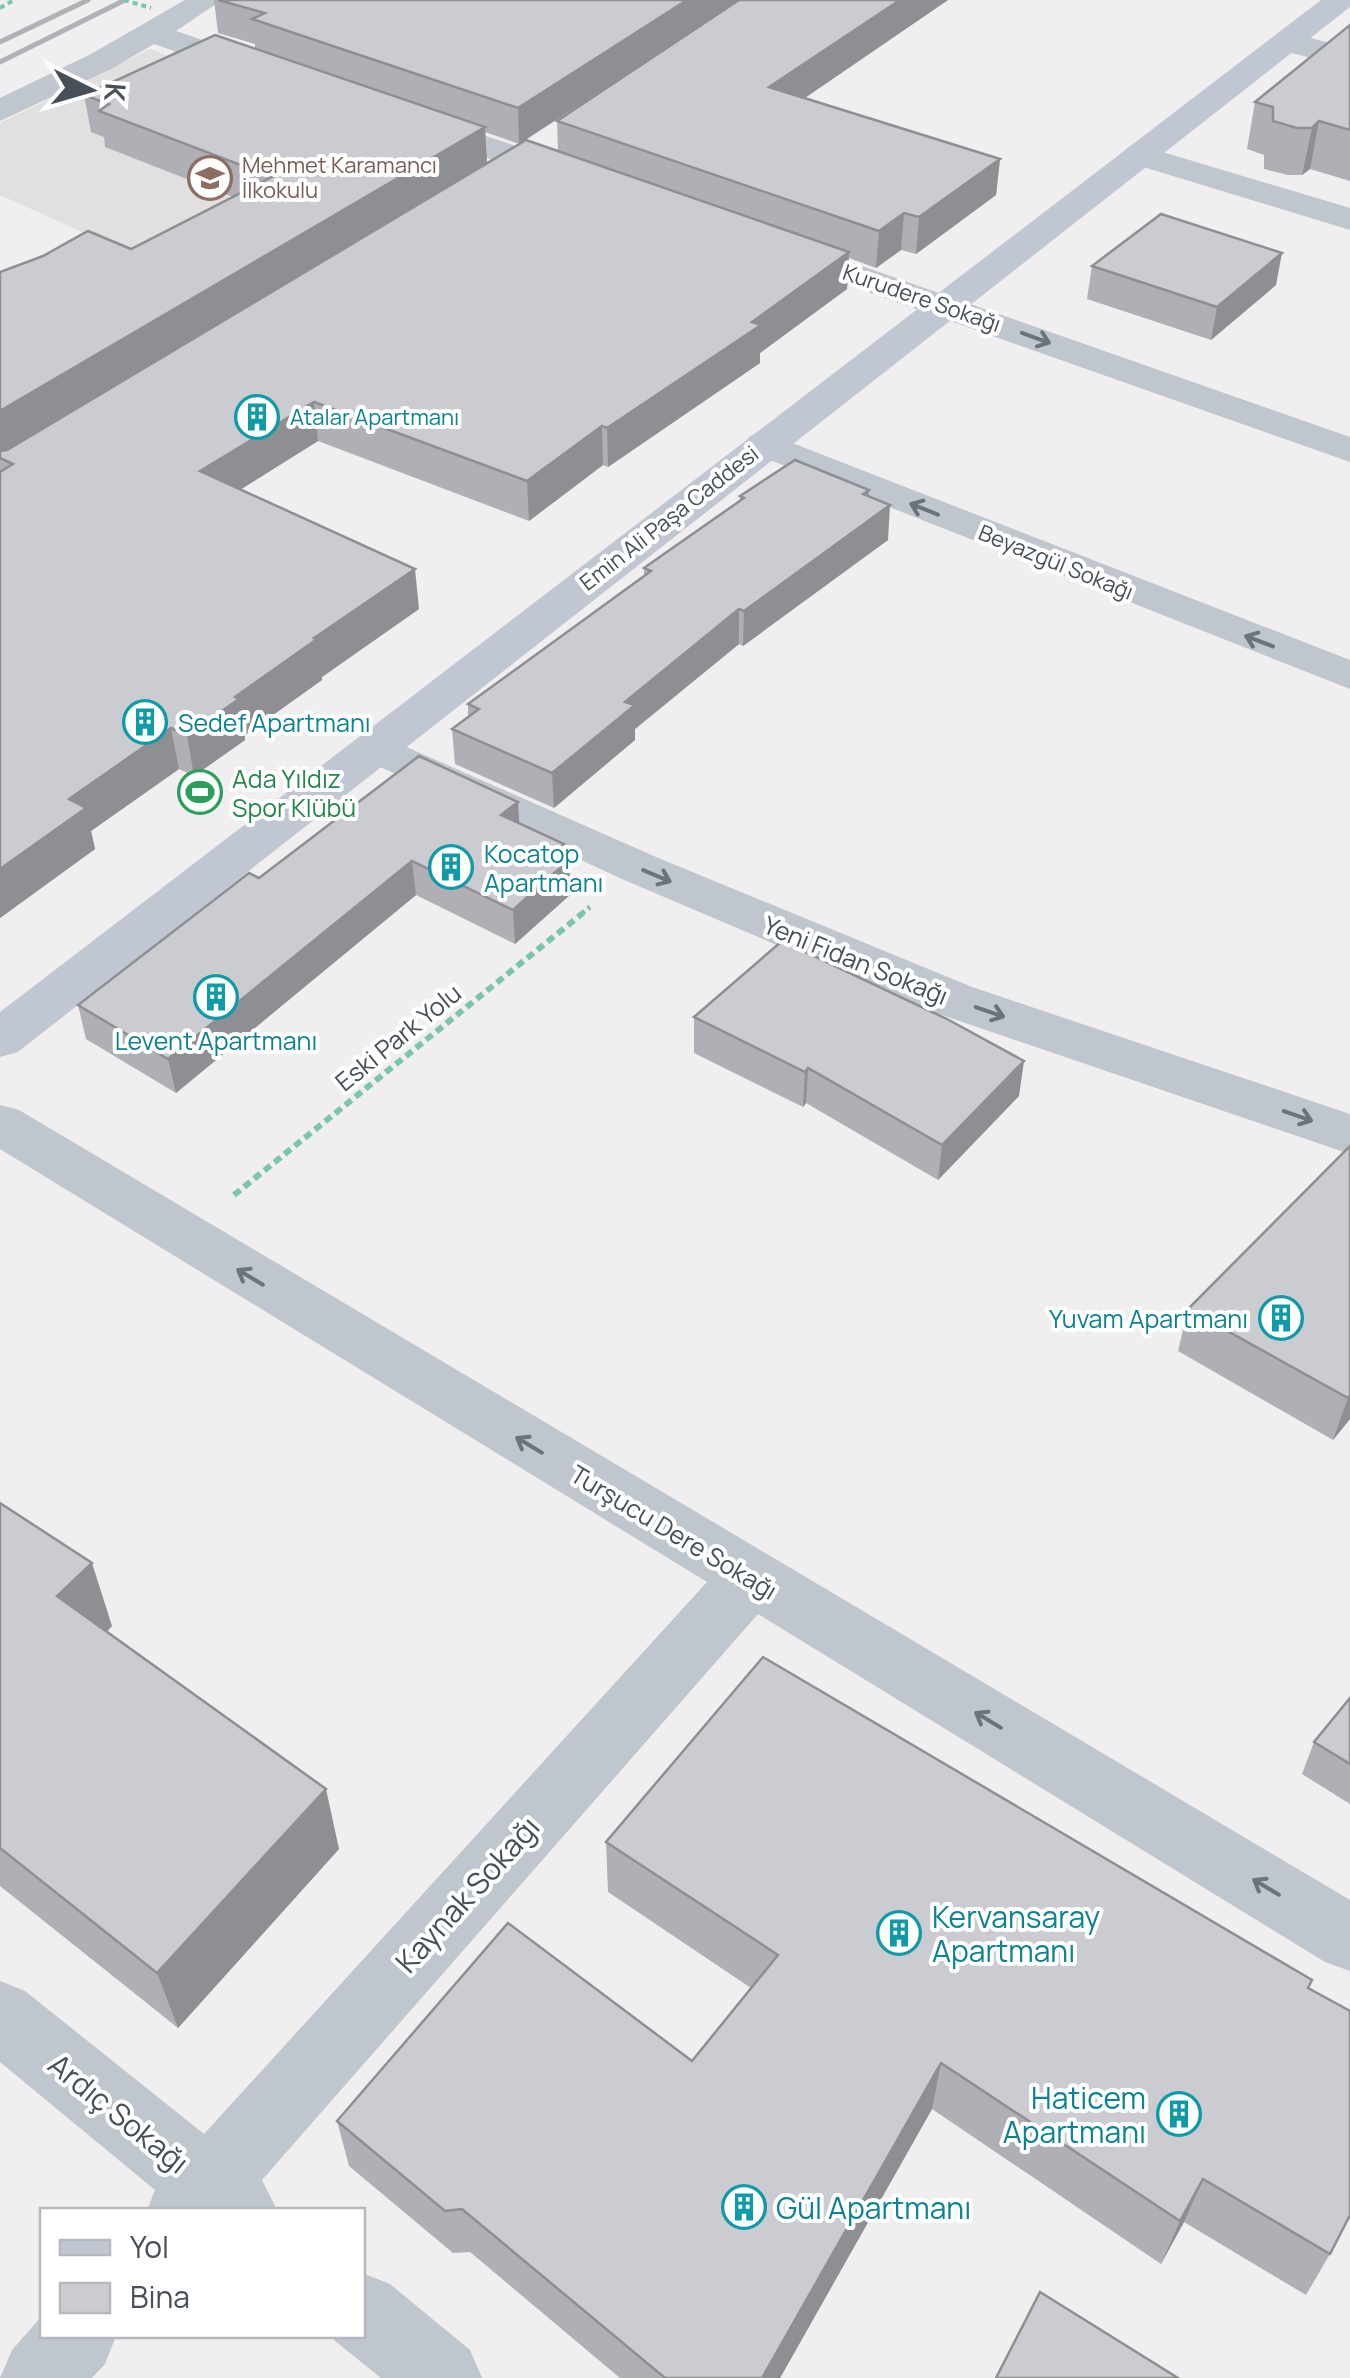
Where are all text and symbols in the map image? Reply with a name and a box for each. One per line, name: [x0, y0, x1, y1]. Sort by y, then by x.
north arrow: [40, 40, 140, 140]
text: K: [96, 82, 136, 104]
place label: Mehmet Karamancı İlkokulu: [242, 150, 437, 205]
school or university icon: Mehmet Karamancı İlkokulu: [187, 155, 233, 201]
street label: Kurudere Sokağı: [839, 257, 1005, 339]
one-way arrow: [1020, 330, 1051, 348]
building icon: Atalar Apartmanı: [234, 394, 280, 440]
place label: Atalar Apartmanı: [290, 402, 459, 432]
street label: Emin Ali Paşa Caddesi: [573, 439, 765, 597]
one-way arrow: [910, 498, 940, 516]
street label: Beyazgül Sokağı: [974, 517, 1138, 607]
one-way arrow: [1244, 631, 1275, 649]
building icon: Sedef Apartmanı: [122, 699, 168, 745]
place label: Sedef Apartmanı: [178, 705, 371, 740]
place label: Ada Yıldız Spor Klübü: [232, 761, 356, 825]
sports icon: Ada Yıldız Spor Klübü: [177, 769, 223, 815]
place label: Kocatop Apartmanı: [484, 836, 603, 900]
building icon: Kocatop Apartmanı: [428, 844, 474, 890]
one-way arrow: [641, 868, 672, 886]
street label: Yeni Fidan Sokağı: [759, 907, 953, 1013]
building icon: Levent Apartmanı: [193, 974, 239, 1020]
street label: Eski Park Yolu: [328, 975, 468, 1099]
one-way arrow: [973, 1005, 1005, 1023]
place label: Levent Apartmanı: [115, 1023, 317, 1058]
one-way arrow: [1281, 1108, 1312, 1126]
one-way arrow: [236, 1267, 265, 1287]
building icon: Yuvam Apartmanı: [1258, 1295, 1304, 1341]
place label: Yuvam Apartmanı: [1049, 1301, 1248, 1336]
one-way arrow: [515, 1435, 544, 1455]
street label: Turşucu Dere Sokağı: [564, 1456, 784, 1608]
one-way arrow: [974, 1710, 1003, 1730]
street label: Kaynak Sokağı: [386, 1807, 548, 1981]
one-way arrow: [1252, 1877, 1281, 1897]
place label: Kervansaray Apartmanı: [932, 1896, 1100, 1971]
building icon: Kervansaray Apartmanı: [876, 1910, 922, 1956]
street label: Ardıç Sokağı: [40, 2044, 198, 2182]
place label: Haticem Apartmanı: [1003, 2077, 1146, 2152]
building icon: Haticem Apartmanı: [1156, 2091, 1202, 2137]
building icon: Gül Apartmanı: [721, 2184, 767, 2230]
place label: Gül Apartmanı: [776, 2187, 971, 2228]
legend: [40, 2208, 365, 2338]
text: Yol: [130, 2226, 169, 2267]
text: Bina: [130, 2276, 190, 2317]

